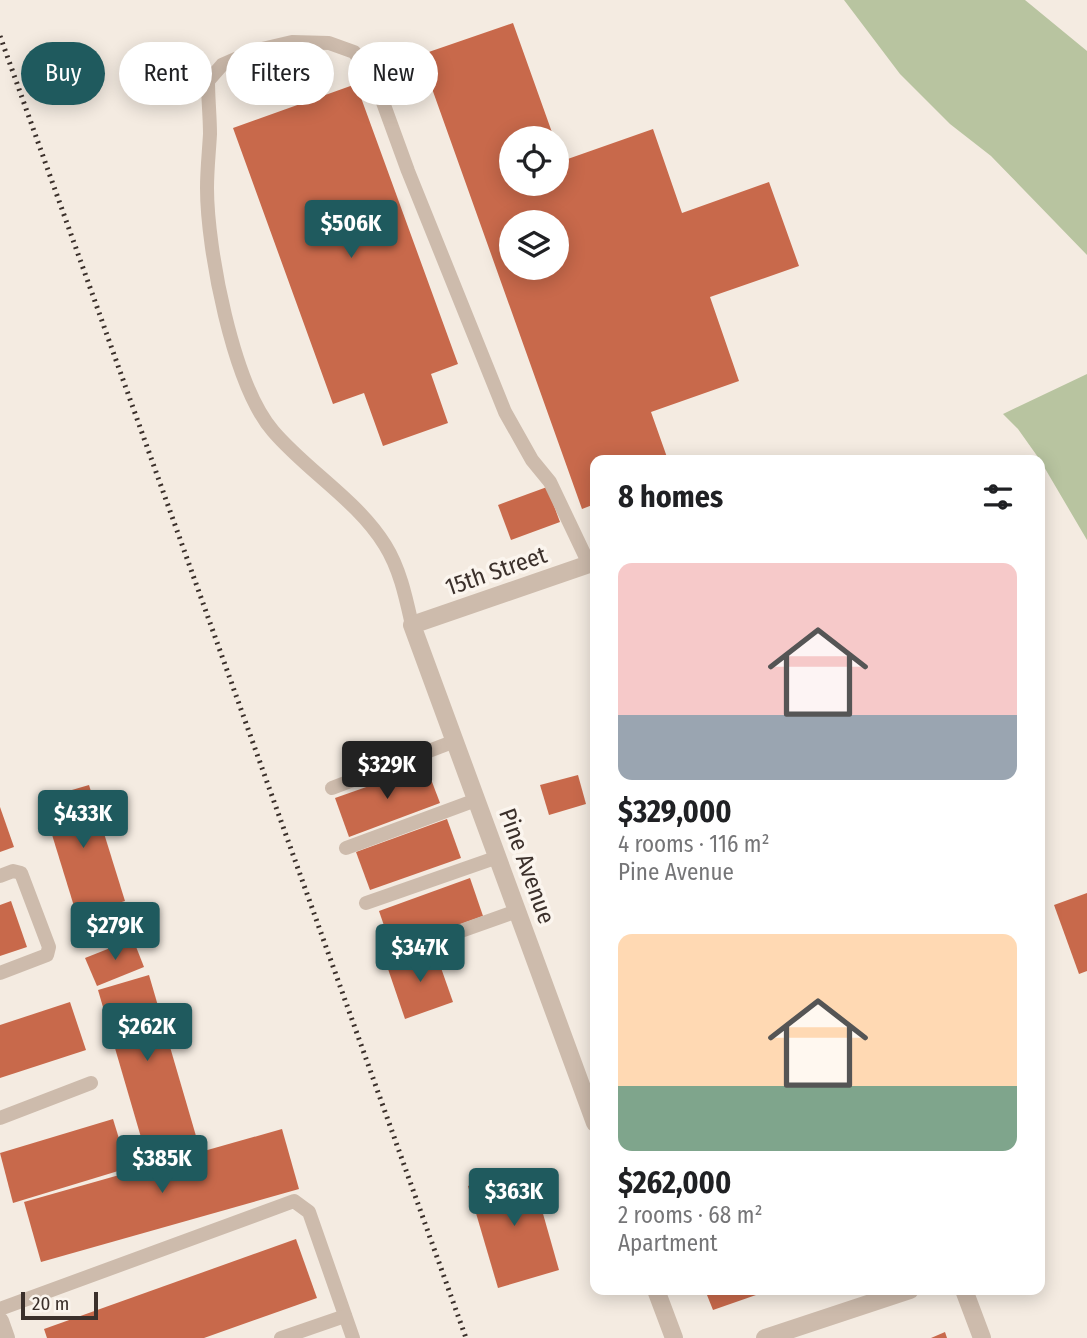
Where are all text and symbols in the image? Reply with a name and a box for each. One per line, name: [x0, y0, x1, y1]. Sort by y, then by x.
chip: Buy: [21, 42, 105, 105]
chip: Rent: [119, 42, 212, 105]
chip: Filters: [226, 42, 334, 105]
chip: New: [348, 42, 438, 105]
map controls: [499, 126, 569, 280]
button: locate: [499, 126, 569, 196]
pin: $506K: [302, 201, 400, 260]
text: $506K: [321, 209, 381, 237]
button: layers: [499, 210, 569, 280]
icon: filters: [979, 478, 1017, 516]
text: 8 homes: [618, 479, 723, 515]
street label: 15th Street: [442, 541, 551, 601]
icon: home: [755, 609, 881, 735]
pin: $329K: [338, 742, 436, 801]
text: $329K: [358, 750, 416, 778]
pin: $433K: [34, 790, 132, 850]
text: $329,000: [618, 794, 732, 830]
text: $433K: [54, 799, 112, 827]
street label: Pine Avenue: [493, 804, 561, 928]
text: 4 rooms · 116 m²: [618, 830, 770, 858]
text: Pine Avenue: [618, 858, 734, 886]
pin: $279K: [66, 902, 164, 962]
text: $279K: [87, 911, 143, 939]
pin: $347K: [371, 925, 469, 984]
text: $347K: [392, 933, 448, 961]
icon: home: [755, 980, 881, 1106]
pin: $262K: [98, 1004, 196, 1063]
text: $262K: [118, 1012, 176, 1040]
pin: $385K: [113, 1136, 211, 1195]
text: $385K: [132, 1144, 192, 1172]
text: $262,000: [618, 1165, 731, 1201]
pin: $363K: [465, 1168, 563, 1228]
text: $363K: [485, 1177, 543, 1205]
text: 2 rooms · 68 m²: [618, 1201, 763, 1229]
text: Apartment: [618, 1229, 718, 1257]
scale bar: [21, 1289, 98, 1321]
text: 20 m: [32, 1292, 69, 1315]

